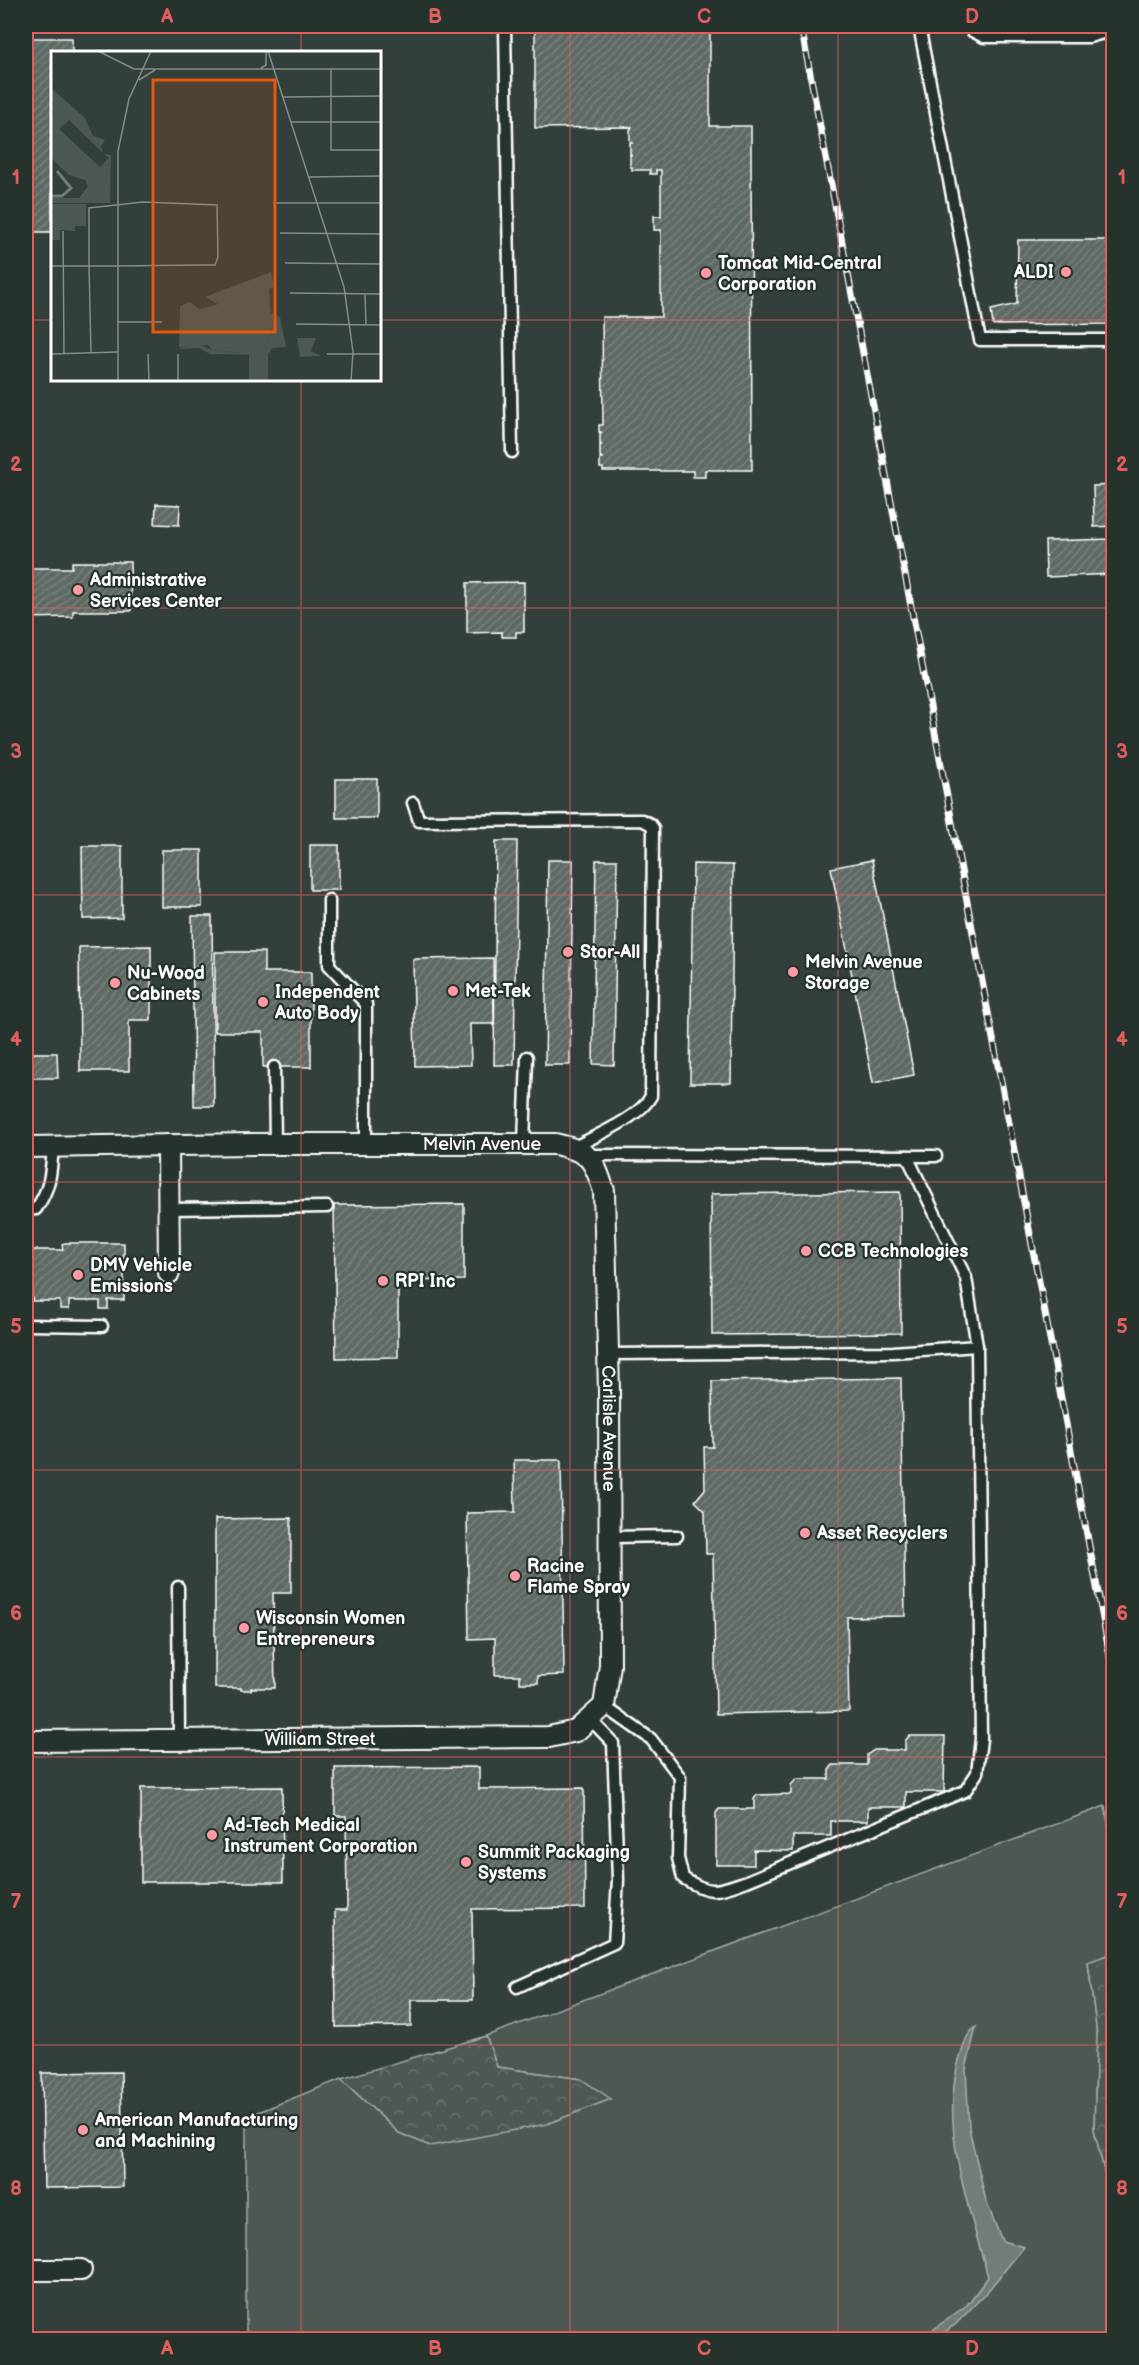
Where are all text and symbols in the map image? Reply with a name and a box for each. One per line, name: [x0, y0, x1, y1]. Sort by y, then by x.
text: A: [160, 5, 174, 29]
text: B: [428, 5, 442, 29]
text: C: [697, 5, 711, 29]
text: D: [965, 5, 979, 29]
inset map: [51, 51, 381, 381]
text: 1: [12, 166, 20, 190]
text: 1: [1118, 166, 1126, 190]
place label: Tomcat Mid-Central Corporation: [718, 253, 882, 295]
place label: ALDI: [1013, 262, 1054, 283]
marker: ALDI: [1059, 265, 1073, 279]
marker: Tomcat Mid-Central Corporation: [699, 266, 713, 280]
text: 2: [10, 453, 22, 477]
text: 2: [1116, 453, 1128, 477]
place label: Administrative Services Center: [89, 570, 223, 612]
marker: Administrative Services Center: [71, 583, 85, 597]
text: 3: [10, 740, 22, 764]
text: 3: [1116, 740, 1128, 764]
place label: Stor-All: [580, 942, 640, 963]
marker: Stor-All: [561, 945, 575, 959]
place label: Melvin Avenue Storage: [805, 952, 923, 994]
place label: Nu-Wood Cabinets: [127, 963, 205, 1005]
marker: Melvin Avenue Storage: [786, 965, 800, 979]
marker: Nu-Wood Cabinets: [108, 976, 122, 990]
place label: Met-Tek: [465, 981, 531, 1002]
place label: Independent Auto Body: [274, 982, 380, 1024]
marker: Met-Tek: [446, 984, 460, 998]
marker: Independent Auto Body: [256, 995, 270, 1009]
text: 4: [10, 1028, 22, 1052]
text: 4: [1116, 1028, 1128, 1052]
street label: Melvin Avenue: [423, 1134, 542, 1155]
place label: CCB Technologies: [818, 1241, 968, 1262]
marker: CCB Technologies: [799, 1244, 813, 1258]
place label: DMV Vehicle Emissions: [90, 1255, 192, 1297]
marker: DMV Vehicle Emissions: [71, 1268, 85, 1282]
place label: RPI Inc: [395, 1271, 456, 1292]
marker: RPI Inc: [376, 1274, 390, 1288]
text: 5: [10, 1315, 22, 1339]
text: 5: [1116, 1315, 1128, 1339]
street label: Carlisle Avenue: [597, 1365, 619, 1492]
place label: Asset Recyclers: [816, 1523, 948, 1544]
marker: Asset Recyclers: [798, 1526, 812, 1540]
place label: Racine Flame Spray: [527, 1556, 631, 1598]
marker: Racine Flame Spray: [508, 1569, 522, 1583]
text: 6: [10, 1602, 22, 1626]
text: 6: [1116, 1602, 1128, 1626]
place label: Wisconsin Women Entrepreneurs: [256, 1608, 405, 1650]
marker: Wisconsin Women Entrepreneurs: [237, 1621, 251, 1635]
street label: William Street: [264, 1729, 376, 1750]
place label: Ad-Tech Medical Instrument Corporation: [223, 1815, 418, 1857]
marker: Ad-Tech Medical Instrument Corporation: [205, 1828, 219, 1842]
place label: Summit Packaging Systems: [478, 1842, 630, 1884]
marker: Summit Packaging Systems: [459, 1855, 473, 1869]
text: 7: [10, 1890, 22, 1914]
text: 7: [1116, 1890, 1128, 1914]
place label: American Manufacturing and Machining: [94, 2110, 298, 2152]
marker: American Manufacturing and Machining: [76, 2123, 90, 2137]
text: 8: [10, 2177, 22, 2201]
text: 8: [1116, 2177, 1128, 2201]
text: A: [160, 2337, 174, 2361]
text: B: [428, 2337, 442, 2361]
text: C: [697, 2337, 711, 2361]
text: D: [965, 2337, 979, 2361]

